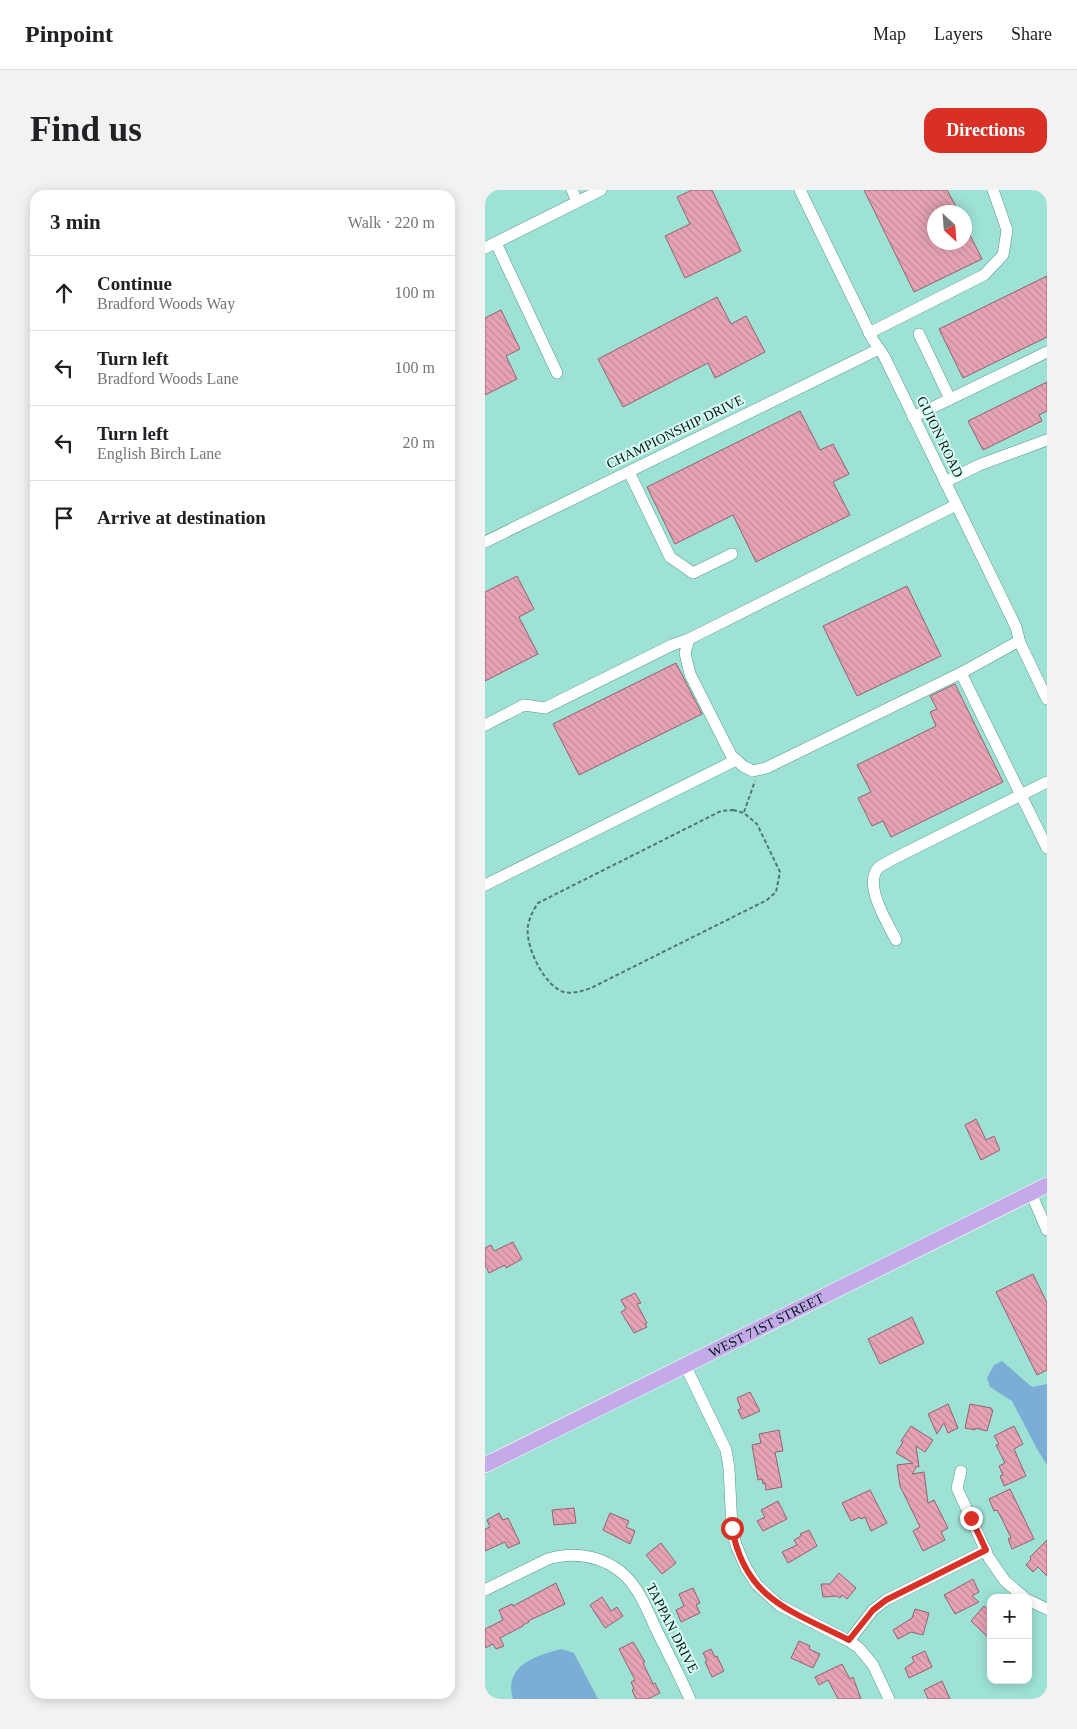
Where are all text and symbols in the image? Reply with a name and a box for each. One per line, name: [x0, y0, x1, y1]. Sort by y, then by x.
text: Pinpoint: [25, 21, 113, 47]
text: Map: [873, 24, 906, 44]
text: Layers: [934, 24, 983, 44]
text: Share: [1011, 24, 1052, 44]
button: Directions: [924, 108, 1047, 153]
text: Find us: [30, 110, 142, 149]
north arrow: [927, 205, 972, 250]
text: 3 min: [50, 210, 101, 234]
text: Walk · 220 m: [348, 214, 435, 231]
text: Continue: [97, 273, 172, 294]
icon: ahead: [50, 279, 78, 307]
text: 100 m: [395, 284, 435, 301]
text: Bradford Woods Way: [97, 295, 235, 312]
text: Turn left: [97, 348, 169, 369]
icon: left: [50, 354, 78, 382]
text: 100 m: [395, 359, 435, 376]
text: Bradford Woods Lane: [97, 370, 239, 387]
street label: CHAMPIONSHIP DRIVE: [604, 392, 746, 472]
street label: GUION ROAD: [914, 394, 966, 480]
text: Turn left: [97, 423, 169, 444]
icon: left: [50, 429, 78, 457]
text: 20 m: [403, 434, 435, 451]
text: English Birch Lane: [97, 445, 221, 462]
icon: arrive: [50, 504, 78, 532]
text: Arrive at destination: [97, 507, 266, 528]
street label: WEST 71ST STREET: [706, 1290, 826, 1360]
route end: [960, 1507, 983, 1530]
route start: [721, 1517, 744, 1540]
street label: TAPPAN DRIVE: [643, 1581, 701, 1675]
map controls: [987, 1594, 1032, 1684]
button: +: [987, 1594, 1032, 1639]
button: −: [987, 1639, 1032, 1684]

